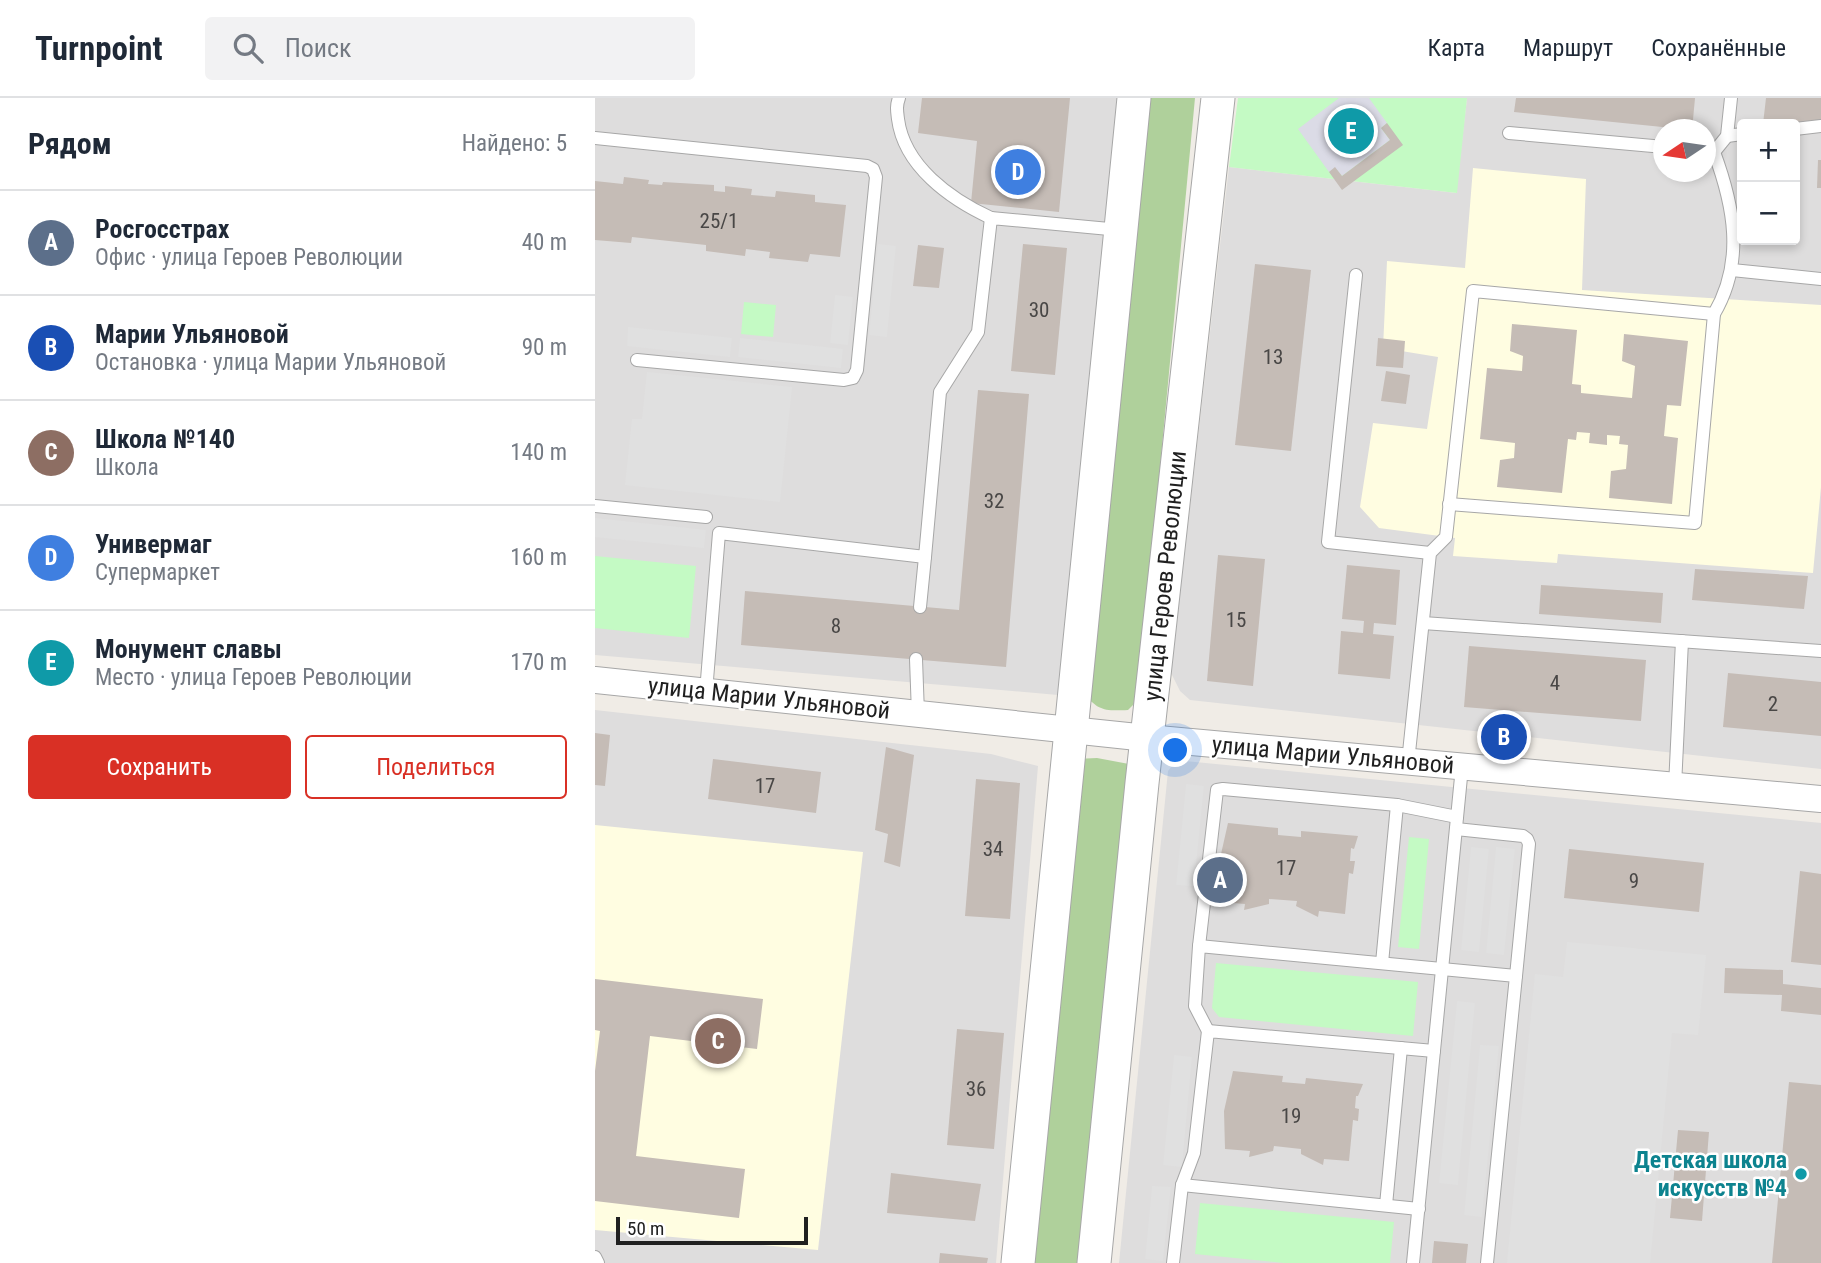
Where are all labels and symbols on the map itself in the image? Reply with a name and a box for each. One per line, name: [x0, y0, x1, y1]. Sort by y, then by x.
pin: E: [1328, 105, 1374, 157]
north arrow: [1653, 119, 1716, 182]
pin: D: [995, 146, 1041, 198]
house number: 25/1: [700, 209, 738, 233]
house number: 30: [1029, 298, 1049, 322]
house number: 13: [1263, 345, 1283, 369]
street label: улица Героев Революции: [1138, 449, 1192, 703]
house number: 32: [984, 489, 1004, 513]
house number: 15: [1226, 608, 1246, 632]
house number: 8: [831, 614, 841, 638]
street label: улица Марии Ульяновой: [647, 671, 891, 725]
house number: 4: [1550, 671, 1560, 695]
house number: 2: [1768, 692, 1778, 716]
pin: B: [1481, 711, 1527, 763]
street label: улица Марии Ульяновой: [1211, 730, 1455, 780]
your location: [1158, 733, 1192, 767]
house number: 17: [755, 774, 775, 798]
house number: 34: [983, 837, 1003, 861]
pin: A: [1197, 854, 1243, 906]
house number: 17: [1276, 856, 1296, 880]
house number: 9: [1629, 869, 1639, 893]
pin: C: [695, 1015, 741, 1067]
house number: 36: [966, 1077, 986, 1101]
house number: 19: [1281, 1104, 1301, 1128]
place label: Детская школа искусств №4: [1634, 1146, 1787, 1202]
marker: Детская школа искусств №4: [1793, 1166, 1809, 1182]
scale bar: [616, 1214, 809, 1246]

